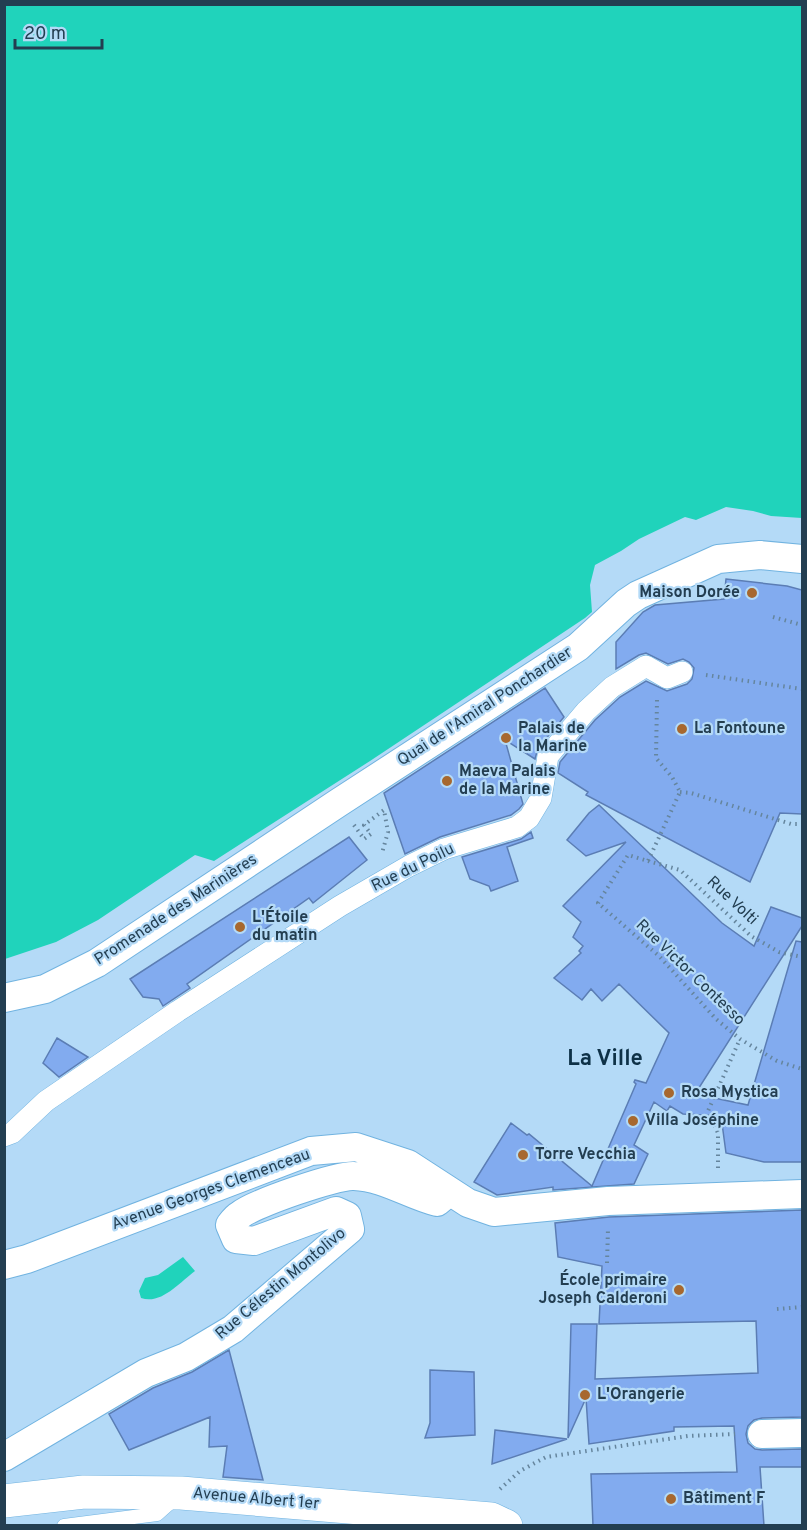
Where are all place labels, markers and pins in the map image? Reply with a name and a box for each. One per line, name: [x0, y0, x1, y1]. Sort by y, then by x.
place label: Maison Dorée: [639, 583, 740, 603]
marker: Maison Dorée: [745, 586, 759, 600]
place label: Palais de la Marine: [518, 719, 587, 757]
place label: La Fontoune: [694, 719, 785, 739]
marker: La Fontoune: [675, 722, 689, 736]
marker: Palais de la Marine: [499, 731, 513, 745]
place label: Maeva Palais de la Marine: [459, 762, 556, 800]
marker: Maeva Palais de la Marine: [440, 774, 454, 788]
place label: L'Étoile du matin: [252, 906, 317, 946]
marker: L'Étoile du matin: [233, 920, 247, 934]
place label: Rosa Mystica: [681, 1083, 778, 1103]
marker: Rosa Mystica: [662, 1086, 676, 1100]
place label: Villa Joséphine: [645, 1111, 759, 1131]
marker: Villa Joséphine: [626, 1114, 640, 1128]
place label: Torre Vecchia: [535, 1145, 636, 1165]
marker: Torre Vecchia: [516, 1148, 530, 1162]
place label: École primaire Joseph Calderoni: [539, 1269, 667, 1309]
marker: École primaire Joseph Calderoni: [672, 1283, 686, 1297]
place label: L'Orangerie: [597, 1385, 685, 1405]
marker: L'Orangerie: [578, 1388, 592, 1402]
place label: Bâtiment F: [683, 1489, 765, 1509]
marker: Bâtiment F: [664, 1492, 678, 1506]

